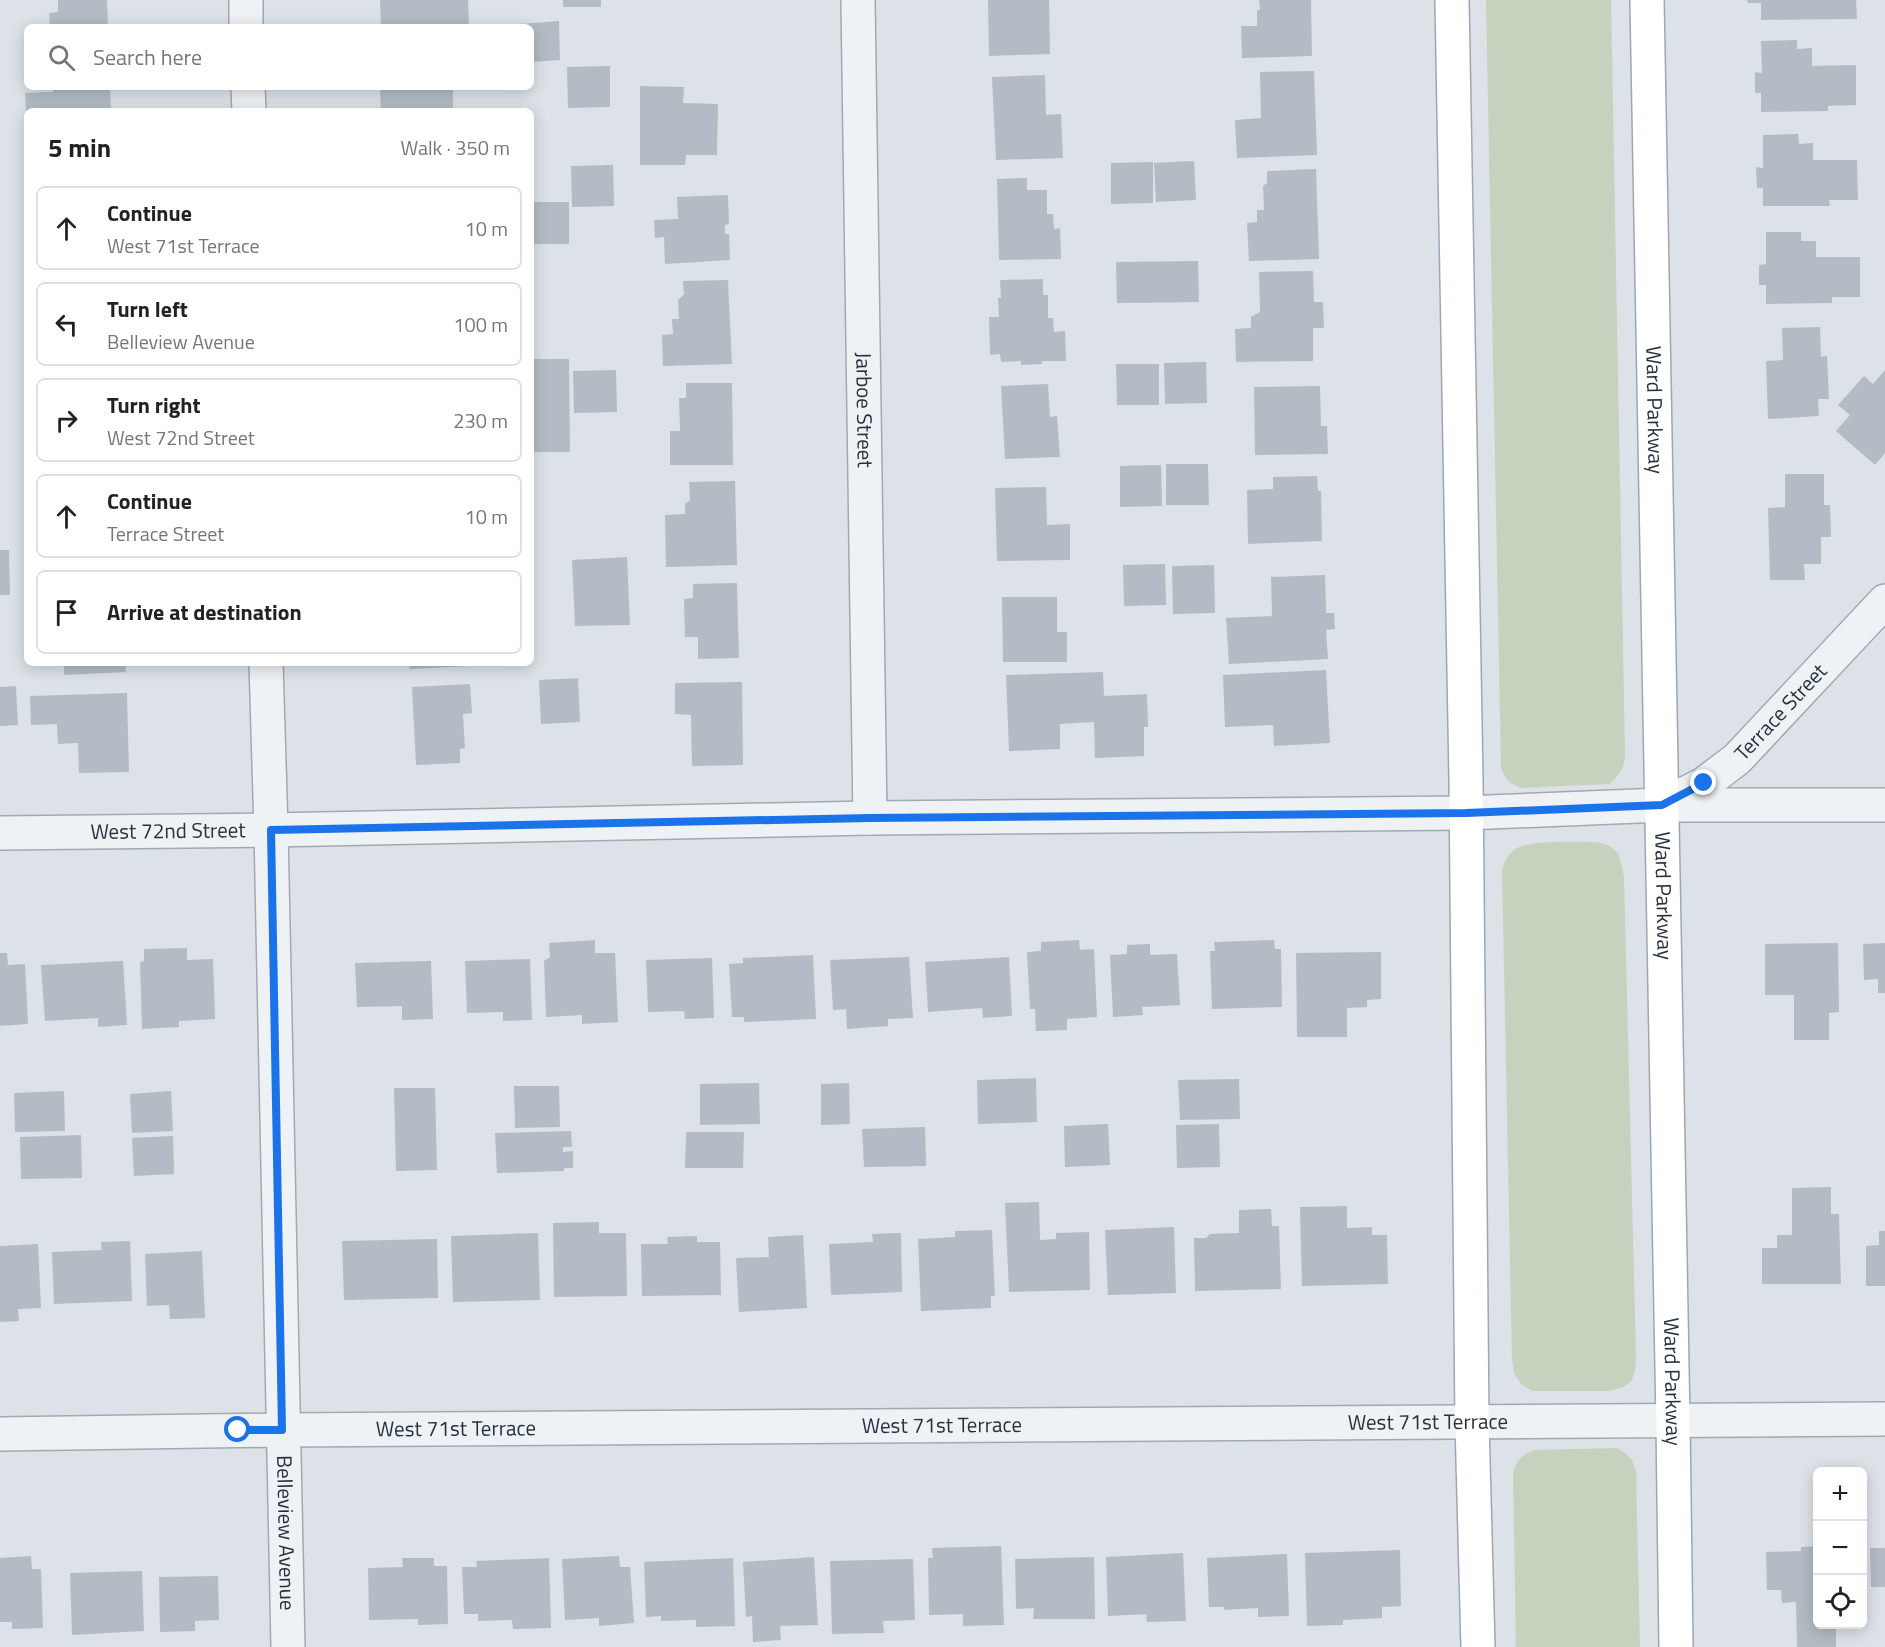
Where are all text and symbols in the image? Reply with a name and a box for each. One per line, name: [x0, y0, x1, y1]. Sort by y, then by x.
search box: [24, 24, 534, 90]
text: Search here: [93, 40, 202, 74]
icon: search: [45, 41, 78, 74]
text: 5 min: [48, 128, 111, 167]
text: Walk · 350 m: [401, 132, 510, 163]
text: Continue: [107, 196, 192, 230]
icon: ahead: [50, 212, 83, 245]
text: 10 m: [464, 213, 508, 244]
text: West 71st Terrace: [107, 230, 260, 261]
text: Turn left: [107, 292, 188, 326]
icon: left: [50, 308, 83, 341]
text: 100 m: [453, 309, 508, 340]
text: Belleview Avenue: [107, 326, 255, 357]
street label: Ward Parkway: [1638, 345, 1673, 474]
street label: Jarboe Street: [848, 352, 882, 469]
text: Turn right: [107, 388, 201, 422]
icon: right: [50, 404, 83, 437]
text: 230 m: [453, 405, 508, 436]
text: West 72nd Street: [107, 422, 255, 453]
text: Continue: [107, 484, 192, 518]
icon: ahead: [50, 500, 83, 533]
text: 10 m: [464, 501, 508, 532]
text: Terrace Street: [107, 518, 224, 549]
text: Arrive at destination: [107, 595, 302, 629]
icon: arrive: [50, 596, 83, 629]
street label: Terrace Street: [1726, 655, 1834, 767]
route end: [1690, 769, 1716, 795]
street label: West 72nd Street: [90, 813, 246, 847]
street label: Ward Parkway: [1647, 831, 1682, 960]
street label: Ward Parkway: [1656, 1317, 1690, 1446]
street label: West 71st Terrace: [1348, 1405, 1508, 1438]
street label: West 71st Terrace: [862, 1408, 1022, 1441]
street label: West 71st Terrace: [376, 1411, 536, 1444]
route start: [224, 1416, 250, 1442]
street label: Belleview Avenue: [269, 1455, 304, 1611]
map controls: [1813, 1467, 1867, 1629]
button: +: [1813, 1467, 1867, 1521]
button: −: [1813, 1521, 1867, 1575]
button: locate: [1813, 1575, 1867, 1629]

